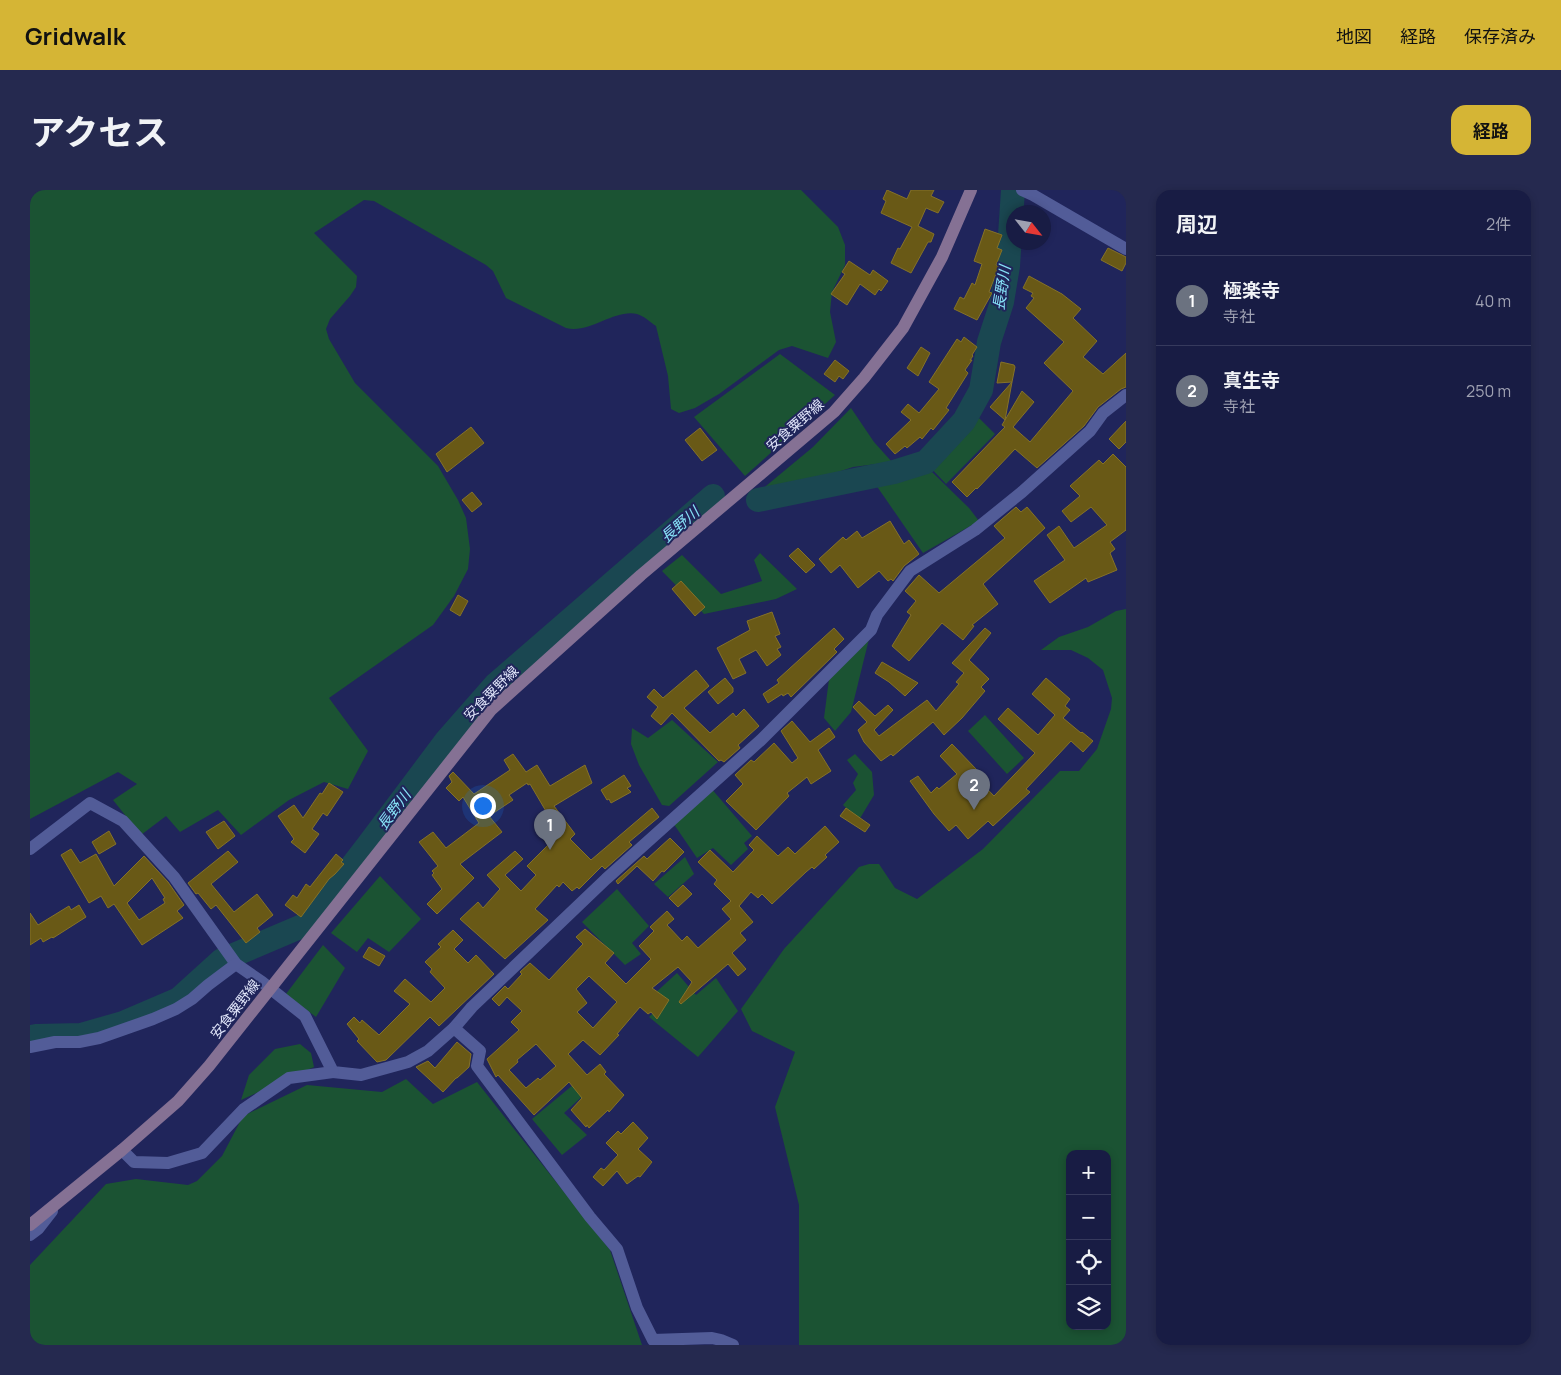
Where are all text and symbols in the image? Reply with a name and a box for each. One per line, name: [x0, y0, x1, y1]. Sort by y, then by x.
text: Gridwalk: [25, 19, 126, 52]
text: 地図: [1336, 24, 1372, 48]
text: 経路: [1400, 24, 1436, 48]
text: 保存済み: [1464, 24, 1536, 48]
button: 経路: [1451, 105, 1531, 155]
text: アクセス: [30, 108, 168, 156]
north arrow: [1006, 205, 1051, 250]
text: 周辺: [1176, 210, 1218, 238]
text: 2件: [1486, 213, 1511, 235]
water label: 長野川: [988, 262, 1016, 312]
text: 極楽寺: [1223, 277, 1280, 303]
text: 1: [1188, 290, 1196, 312]
text: 40 m: [1475, 290, 1511, 312]
text: 寺社: [1223, 305, 1255, 327]
text: 真生寺: [1223, 367, 1280, 393]
text: 2: [1187, 380, 1197, 402]
text: 250 m: [1466, 380, 1511, 402]
street label: 安食粟野線: [762, 394, 827, 455]
text: 寺社: [1223, 395, 1255, 417]
water label: 長野川: [656, 501, 705, 547]
street label: 安食粟野線: [459, 661, 522, 724]
pin: 2: [958, 769, 990, 810]
water label: 長野川: [372, 784, 417, 834]
your location: [470, 793, 496, 819]
pin: 1: [534, 809, 566, 850]
street label: 安食粟野線: [206, 975, 264, 1042]
map controls: [1066, 1150, 1111, 1330]
button: +: [1066, 1150, 1111, 1195]
button: −: [1066, 1195, 1111, 1240]
button: locate: [1066, 1240, 1111, 1285]
button: layers: [1066, 1285, 1111, 1330]

